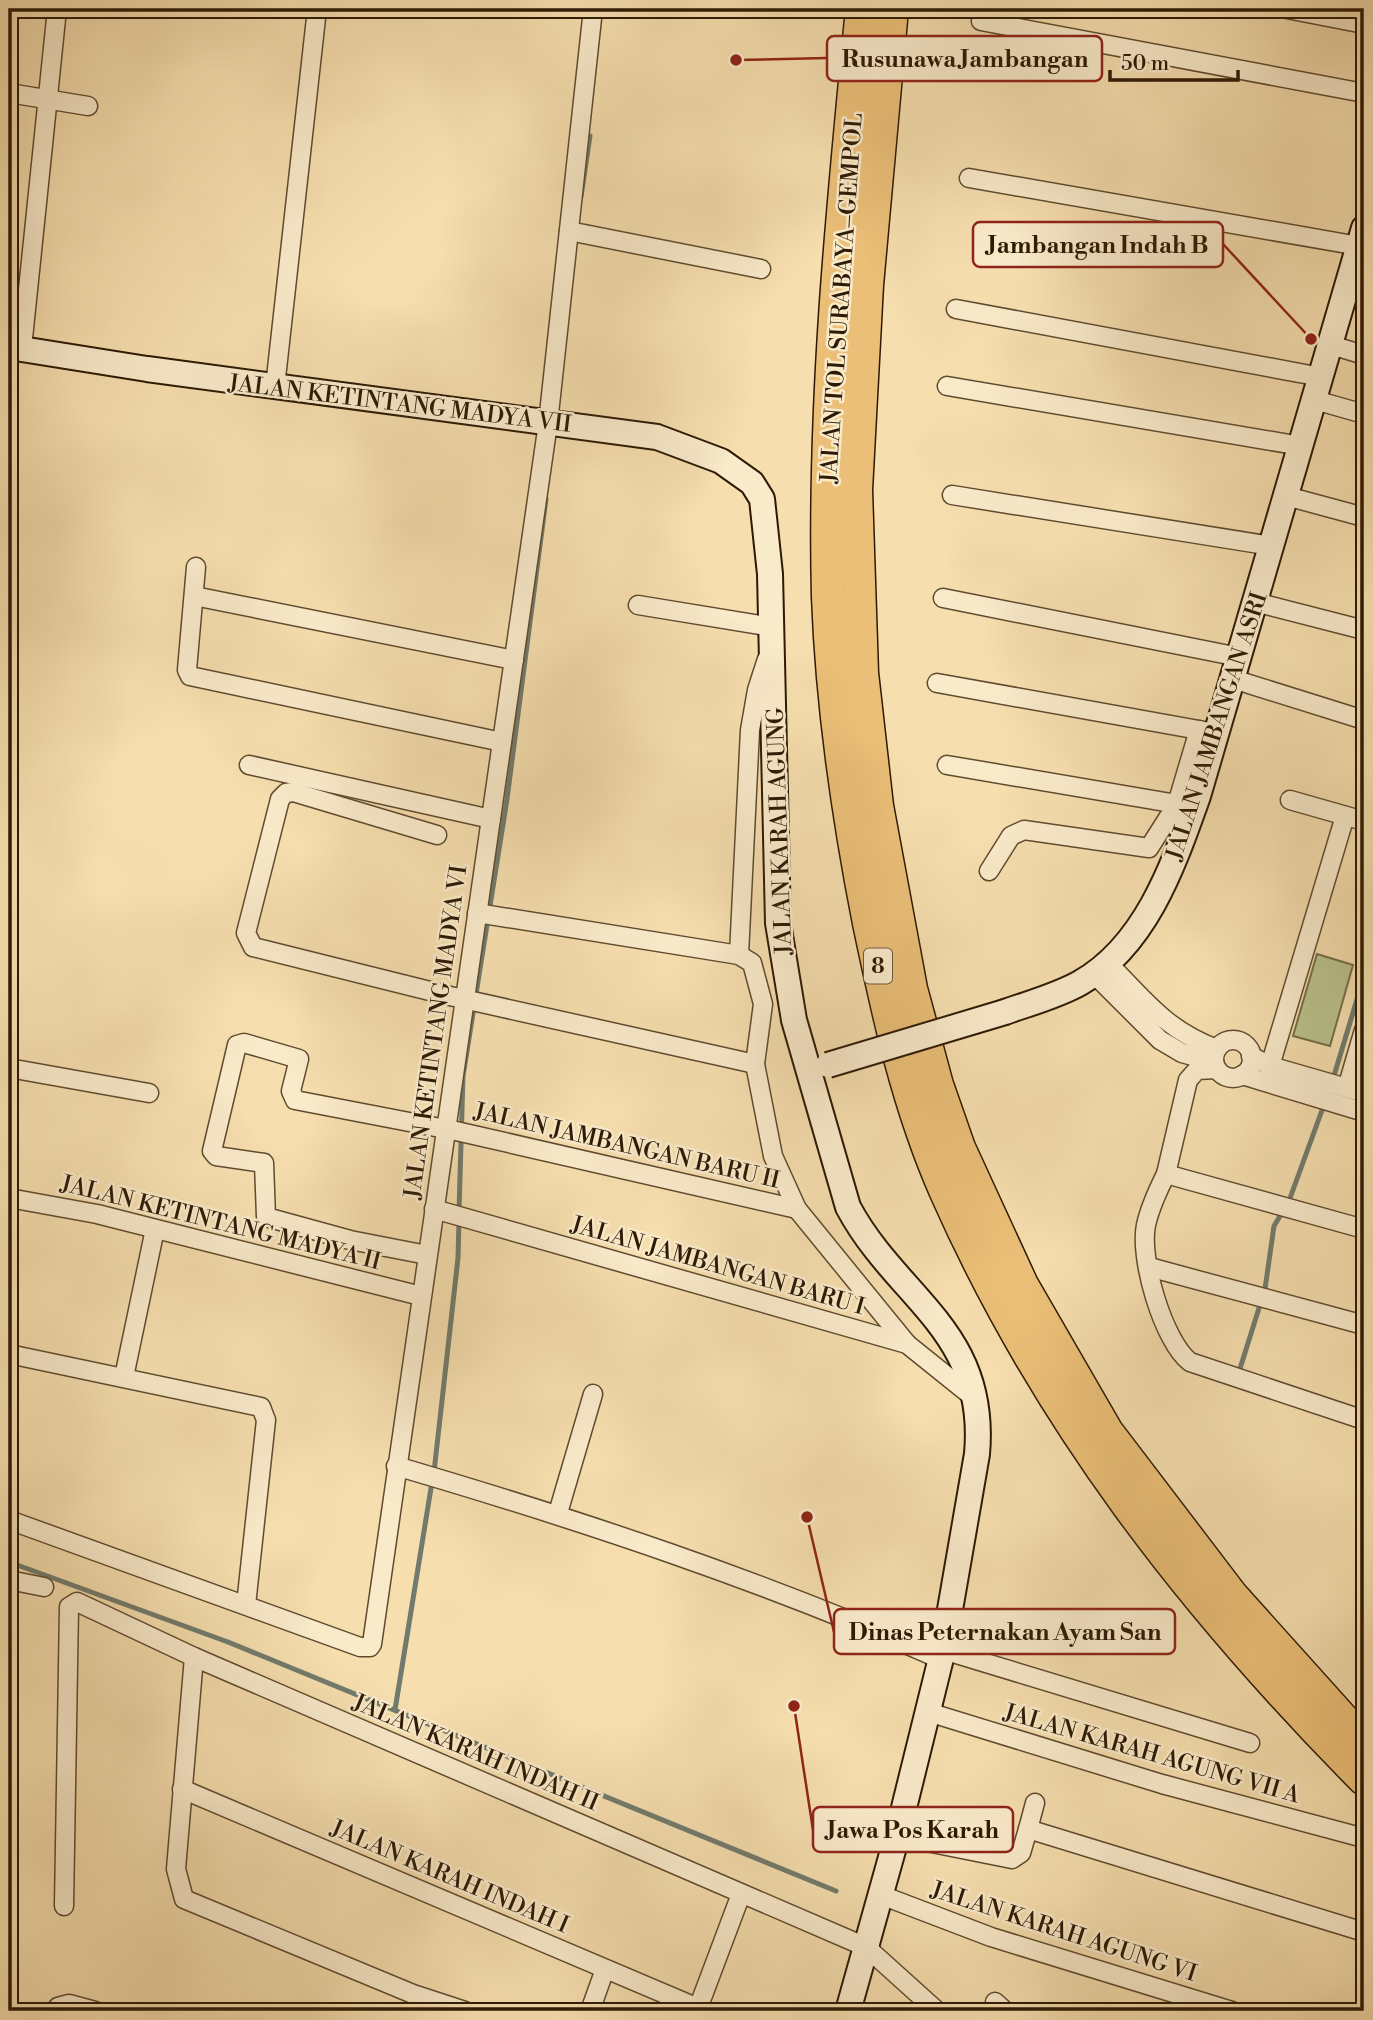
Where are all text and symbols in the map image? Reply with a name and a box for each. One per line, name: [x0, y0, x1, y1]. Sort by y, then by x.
callout: Rusunawa Jambangan: [827, 36, 1102, 81]
scale bar: [1110, 38, 1238, 82]
text: Rusunawa Jambangan: [841, 45, 1089, 75]
text: 50 m: [1121, 51, 1169, 77]
street label: JALAN TOL SURABAYA–GEMPOL: [815, 112, 869, 485]
callout: Jambangan Indah B: [973, 222, 1223, 267]
text: Jambangan Indah B: [984, 231, 1209, 261]
street label: JALAN KETINTANG MADYA VII: [226, 369, 573, 439]
street label: JALAN JAMBANGAN ASRI: [1160, 588, 1274, 865]
street label: JALAN KARAH AGUNG: [762, 707, 798, 956]
street label: JALAN KETINTANG MADYA VI: [399, 863, 473, 1202]
road number: 8: [864, 948, 892, 984]
street label: JALAN JAMBANGAN BARU II: [470, 1097, 783, 1195]
street label: JALAN KETINTANG MADYA II: [57, 1169, 384, 1276]
street label: JALAN JAMBANGAN BARU I: [567, 1210, 868, 1321]
callout: Dinas Peternakan Ayam San: [834, 1609, 1175, 1654]
text: Dinas Peternakan Ayam San: [849, 1618, 1162, 1648]
street label: JALAN KARAH INDAH II: [348, 1688, 603, 1818]
street label: JALAN KARAH AGUNG VII A: [1000, 1698, 1304, 1810]
callout: Jawa Pos Karah: [813, 1807, 1013, 1852]
street label: JALAN KARAH INDAH I: [326, 1814, 573, 1940]
text: Jawa Pos Karah: [824, 1816, 999, 1846]
street label: JALAN KARAH AGUNG VI: [927, 1875, 1200, 1988]

